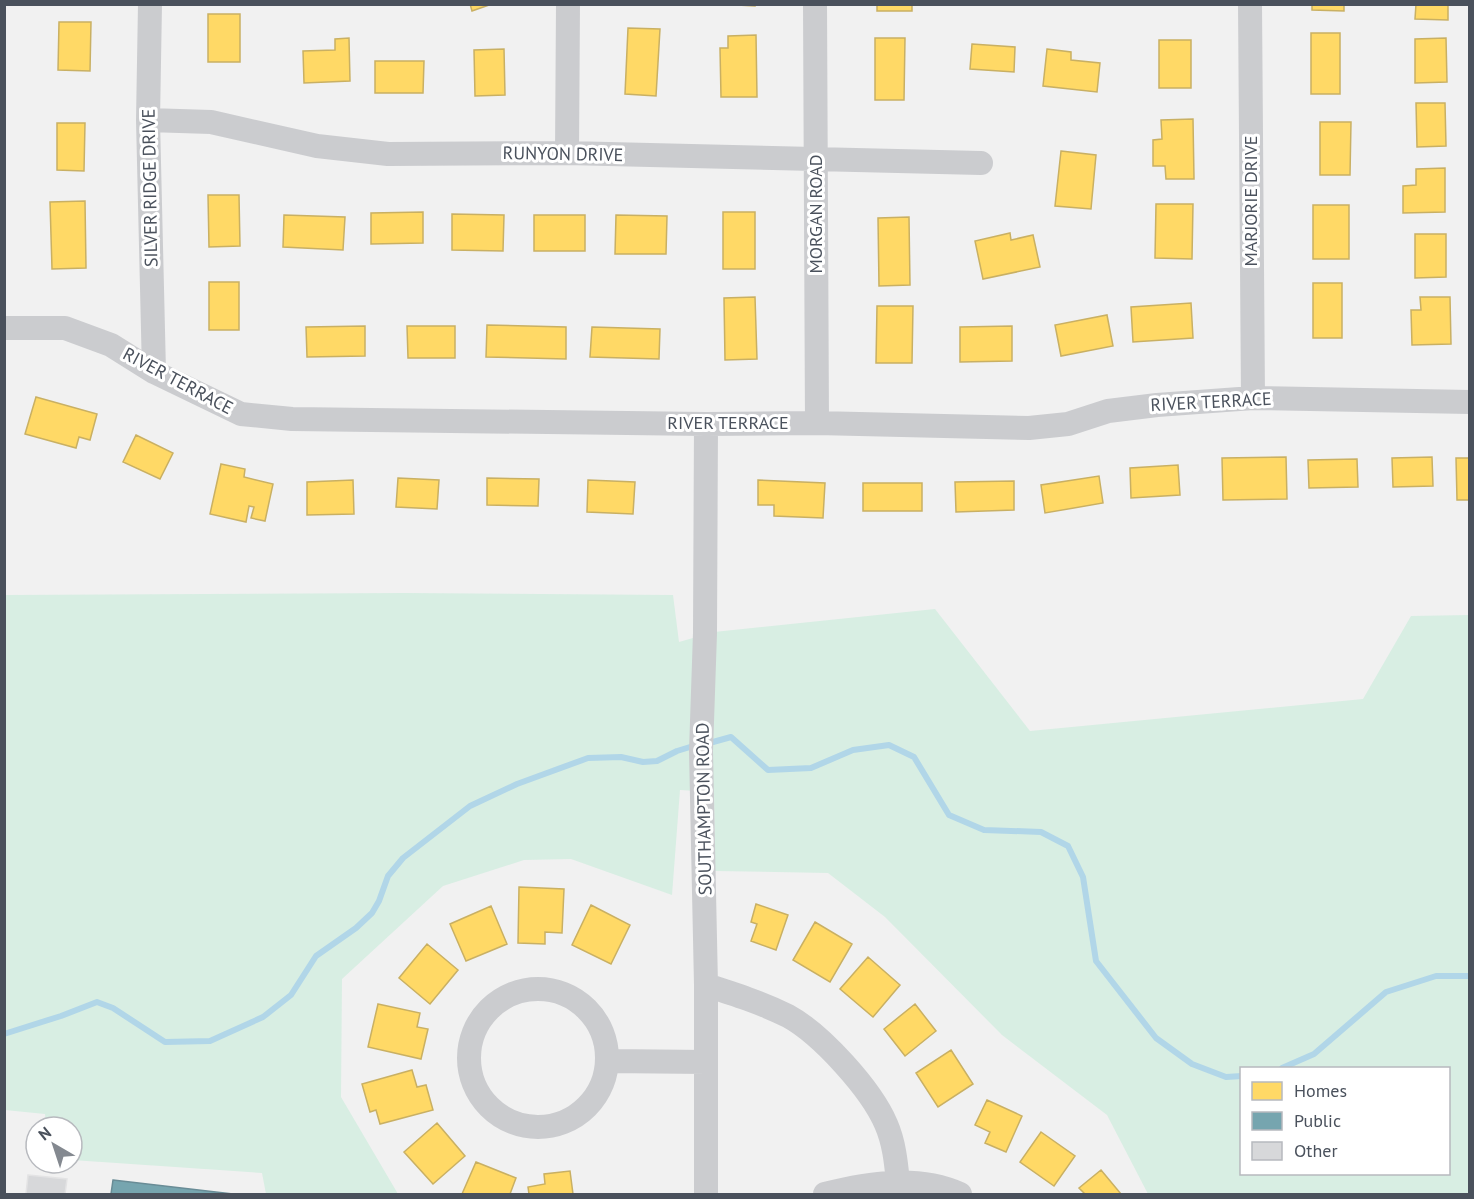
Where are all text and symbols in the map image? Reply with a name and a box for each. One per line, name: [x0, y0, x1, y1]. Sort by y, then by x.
street label: SILVER RIDGE DRIVE: [137, 109, 162, 267]
street label: MARJORIE DRIVE: [1239, 135, 1262, 267]
street label: RUNYON DRIVE: [502, 141, 624, 166]
street label: MORGAN ROAD: [804, 154, 827, 274]
street label: RIVER TERRACE: [119, 342, 237, 419]
street label: RIVER TERRACE: [1150, 387, 1272, 416]
street label: RIVER TERRACE: [667, 411, 789, 434]
street label: SOUTHAMPTON ROAD: [690, 722, 717, 896]
legend: [1240, 1067, 1450, 1175]
text: Homes: [1294, 1079, 1347, 1102]
text: Public: [1294, 1109, 1341, 1132]
north arrow: [24, 1115, 84, 1175]
text: N: [34, 1122, 55, 1144]
text: Other: [1294, 1139, 1338, 1162]

